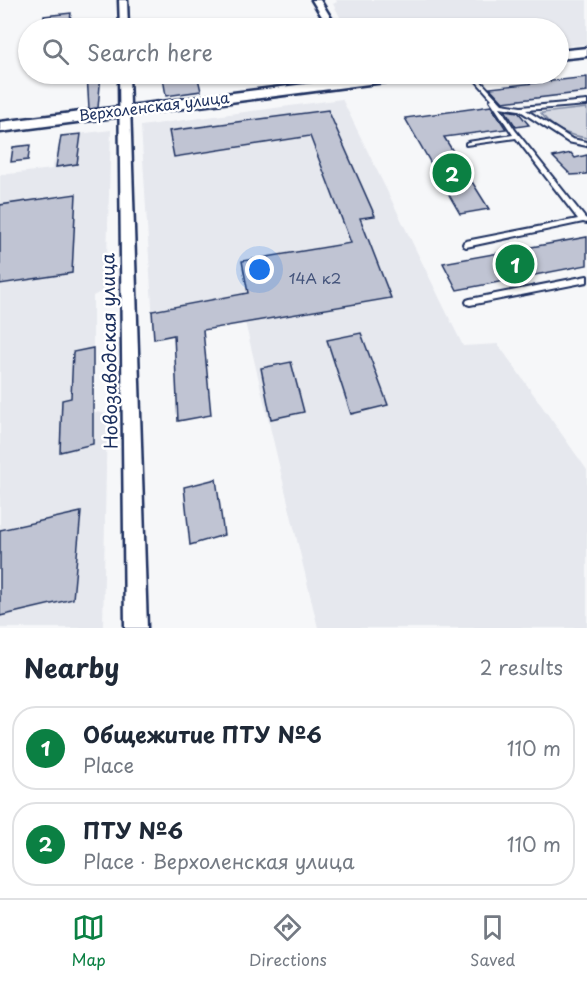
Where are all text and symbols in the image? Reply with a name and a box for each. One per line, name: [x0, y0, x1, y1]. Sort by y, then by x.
search box: [18, 18, 569, 84]
icon: search: [39, 35, 72, 68]
text: Search here: [87, 35, 213, 68]
street label: Верхоленская улица: [77, 85, 231, 126]
pin: 2: [432, 150, 472, 195]
pin: 1: [496, 242, 534, 286]
street label: Новозаводская улица: [93, 252, 124, 449]
your location: [245, 255, 274, 284]
house number: 14А к2: [289, 266, 341, 289]
text: Nearby: [24, 648, 119, 687]
text: 2 results: [480, 652, 563, 682]
text: Общежитие ПТУ №6: [83, 717, 322, 750]
text: 1: [41, 733, 50, 763]
text: 110 m: [507, 733, 561, 763]
text: Place: [83, 750, 134, 780]
text: ПТУ №6: [83, 813, 183, 846]
text: 2: [38, 829, 53, 859]
text: 110 m: [507, 829, 561, 859]
text: Place · Верхоленская улица: [83, 846, 355, 876]
tab: Map: [72, 911, 106, 971]
tab: Directions: [249, 911, 327, 971]
tab: Saved: [470, 911, 515, 971]

